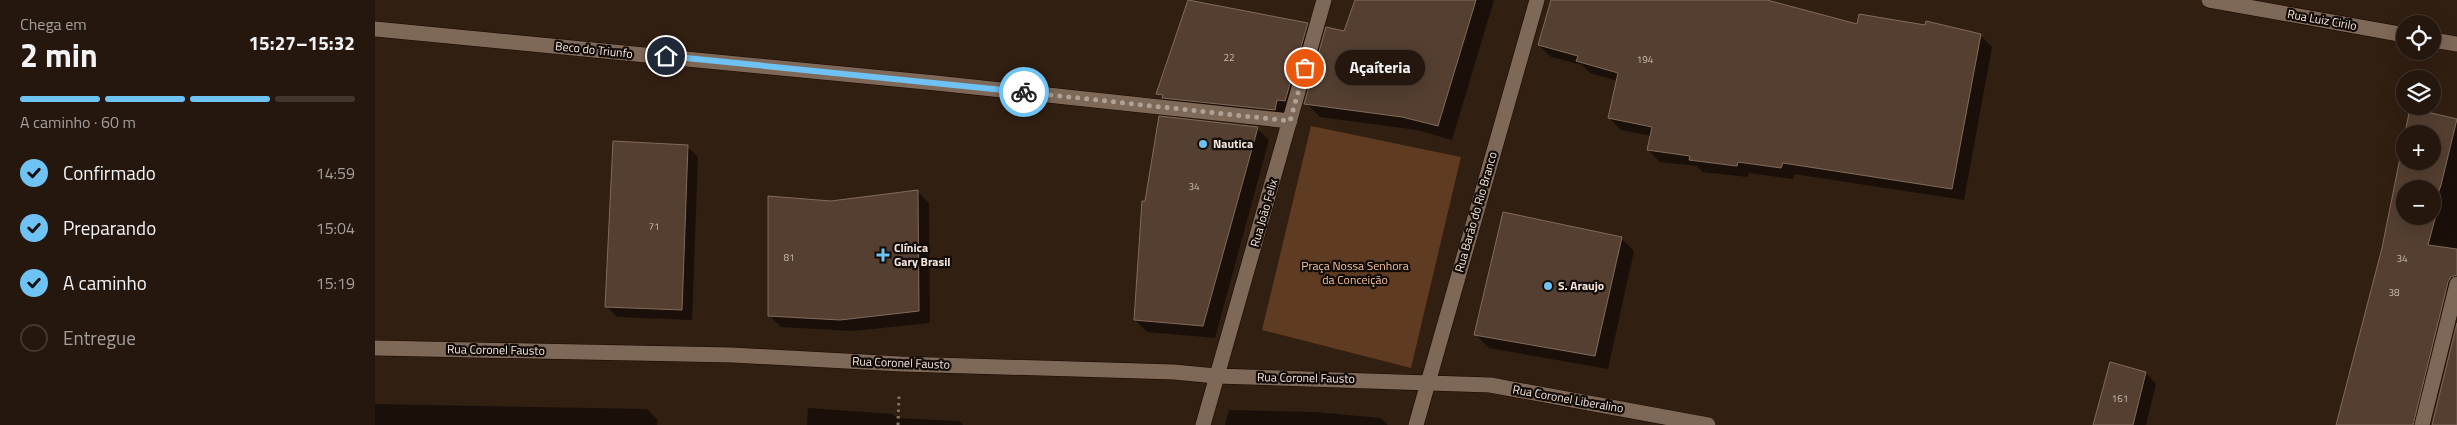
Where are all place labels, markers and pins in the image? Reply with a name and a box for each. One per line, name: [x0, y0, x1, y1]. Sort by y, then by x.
pin: [645, 35, 687, 77]
pin: [1284, 47, 1326, 89]
callout: Açaíteria: [1335, 50, 1425, 86]
place label: Nautica: [1213, 134, 1253, 153]
marker: Nautica: [1197, 138, 1209, 150]
place label: Clínica Gary Brasil: [894, 238, 950, 271]
marker: Clínica Gary Brasil: [876, 248, 890, 262]
place label: S. Araujo: [1558, 276, 1604, 295]
marker: S. Araujo: [1542, 280, 1554, 292]

